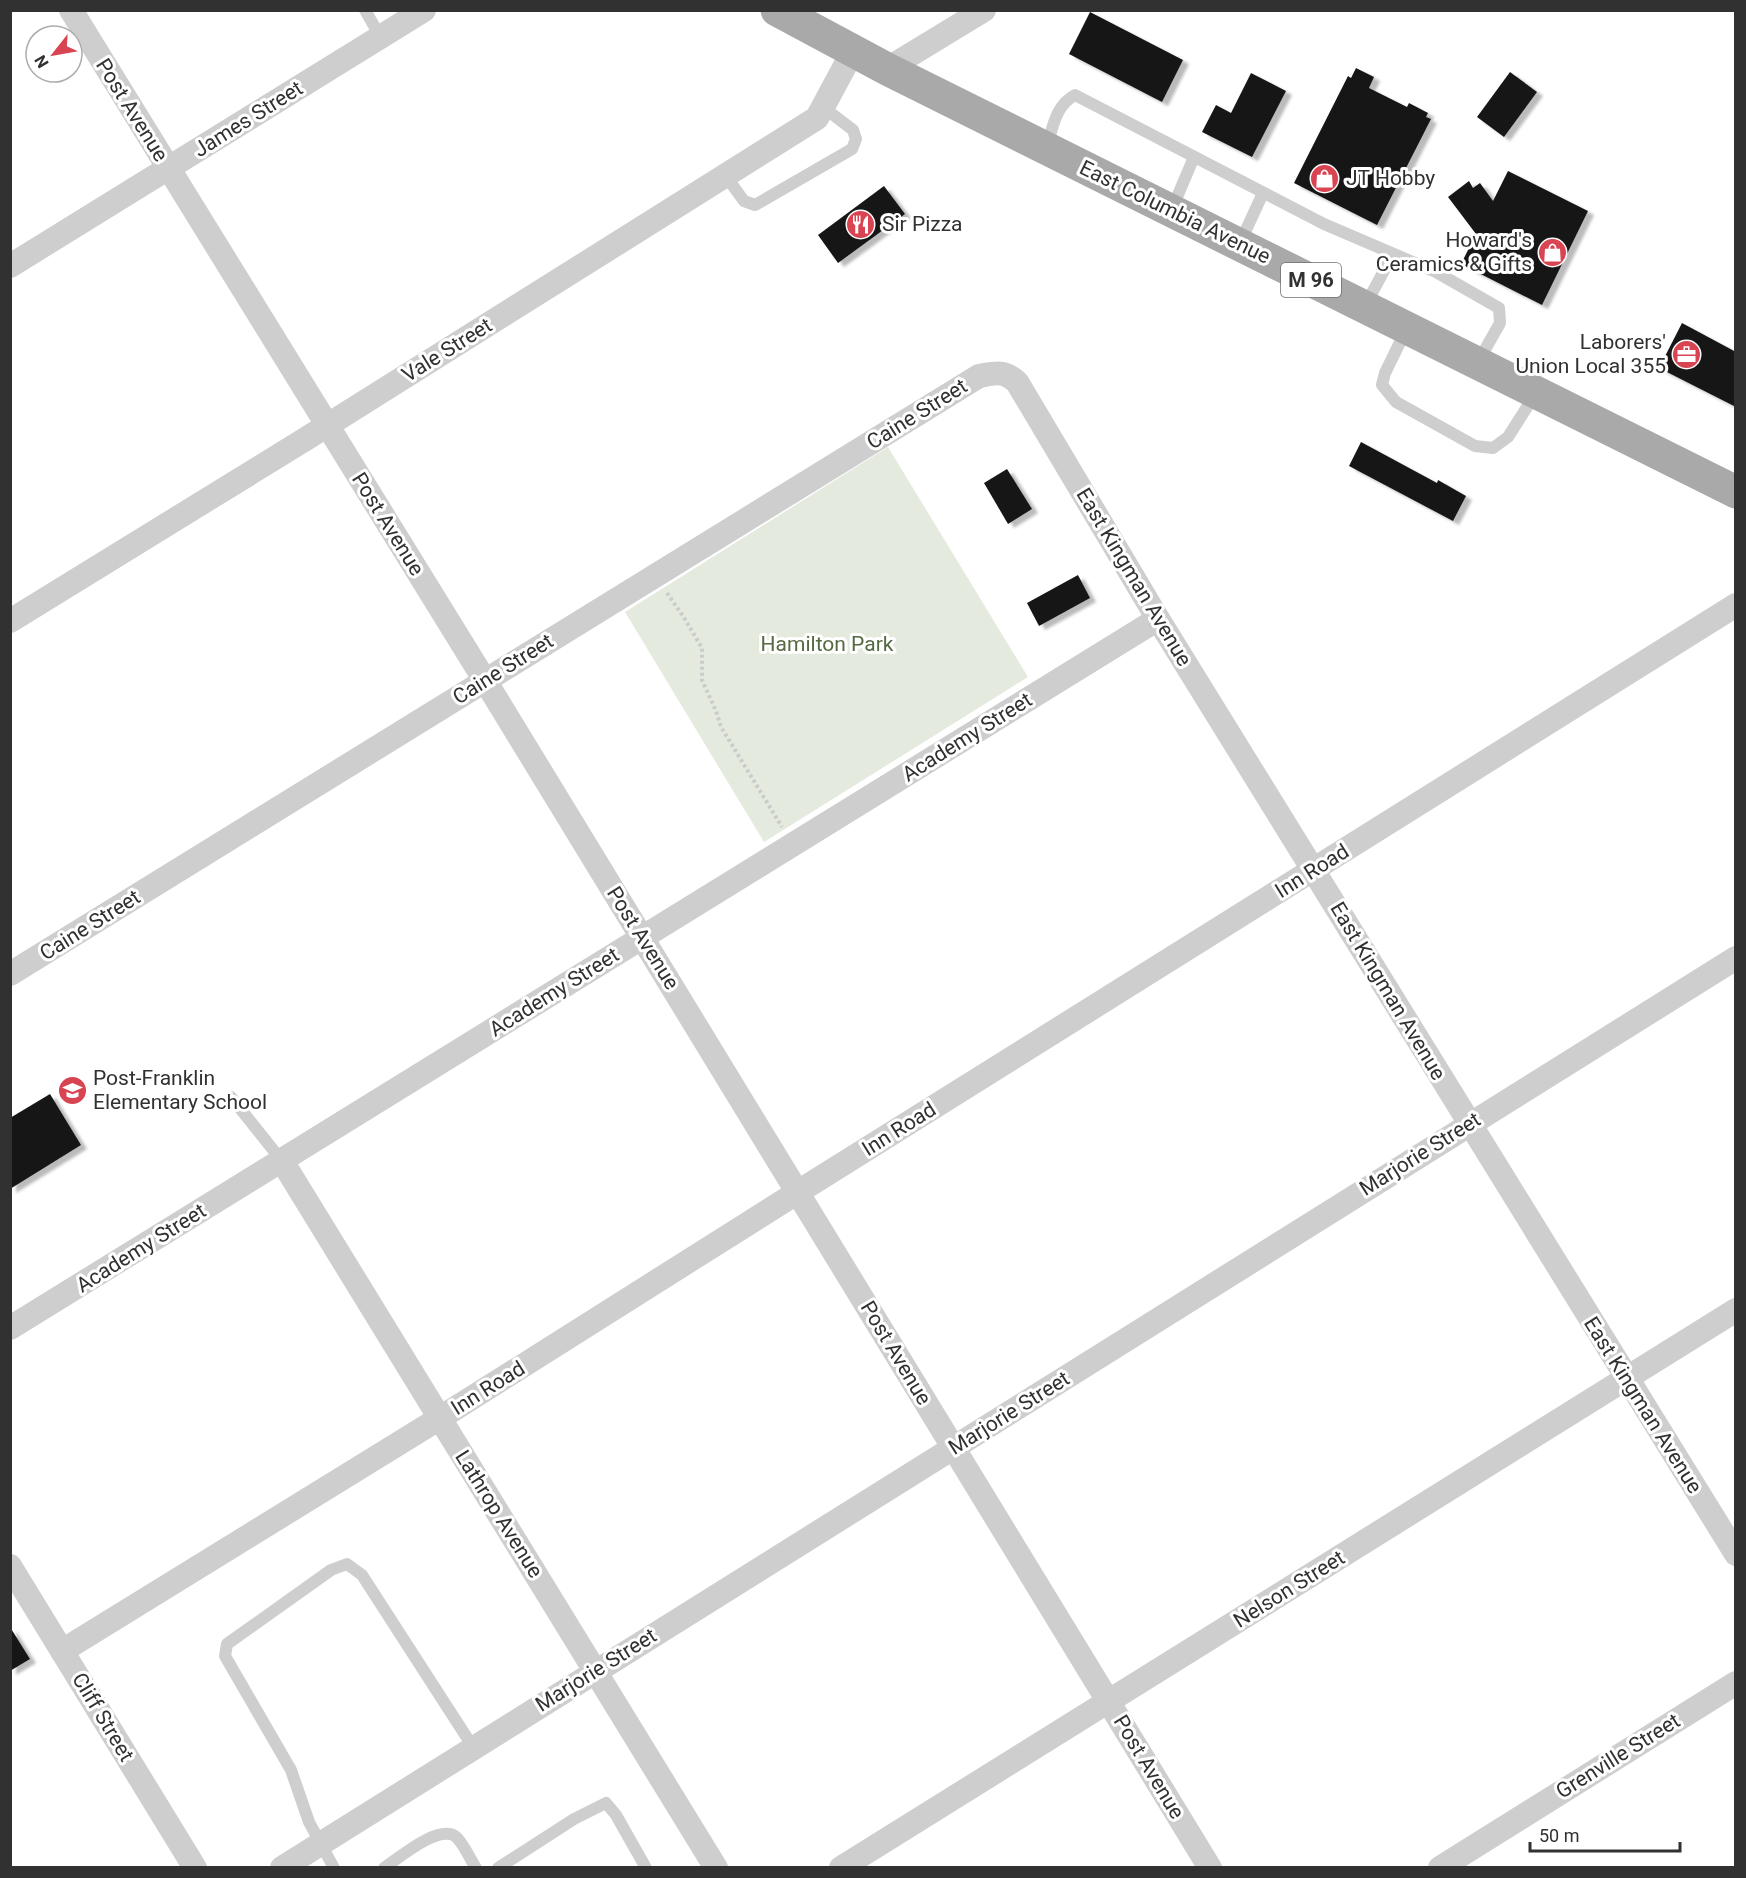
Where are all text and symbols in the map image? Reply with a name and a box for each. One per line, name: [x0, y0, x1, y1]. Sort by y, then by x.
north arrow: [24, 24, 84, 84]
text: N: [31, 52, 53, 71]
street label: Post Avenue: [91, 54, 173, 166]
street label: James Street: [189, 76, 307, 162]
street label: East Columbia Avenue: [1076, 155, 1274, 269]
shop icon: JT Hobby: [1309, 162, 1341, 194]
place label: JT Hobby: [1346, 166, 1435, 190]
restaurant icon: Sir Pizza: [845, 208, 877, 240]
place label: Sir Pizza: [882, 212, 963, 236]
place label: Howard's Ceramics & Gifts: [1376, 228, 1532, 276]
shop icon: Howard's Ceramics & Gifts: [1537, 236, 1569, 268]
road number: M 96: [1281, 263, 1341, 297]
street label: Vale Street: [398, 313, 496, 387]
place label: Laborers' Union Local 355: [1515, 330, 1666, 378]
office icon: Laborers' Union Local 355: [1671, 338, 1703, 370]
street label: Caine Street: [862, 374, 972, 454]
street label: Post Avenue: [347, 468, 429, 580]
street label: East Kingman Avenue: [1071, 484, 1197, 670]
street label: Caine Street: [448, 629, 558, 709]
park label: Hamilton Park: [761, 632, 894, 656]
street label: Academy Street: [898, 688, 1036, 786]
street label: Inn Road: [1271, 839, 1353, 903]
street label: Post Avenue: [602, 882, 684, 994]
street label: Caine Street: [35, 885, 145, 965]
street label: East Kingman Avenue: [1325, 898, 1451, 1084]
street label: Academy Street: [485, 943, 623, 1041]
place label: Post-Franklin Elementary School: [93, 1066, 267, 1114]
school or university icon: Post-Franklin Elementary School: [56, 1074, 88, 1106]
street label: Inn Road: [858, 1097, 940, 1161]
street label: Marjorie Street: [1355, 1107, 1485, 1201]
street label: Academy Street: [72, 1199, 210, 1297]
street label: Post Avenue: [856, 1297, 936, 1409]
street label: East Kingman Avenue: [1579, 1312, 1707, 1498]
street label: Inn Road: [447, 1356, 529, 1420]
street label: Marjorie Street: [944, 1366, 1074, 1460]
street label: Lathrop Avenue: [450, 1446, 548, 1582]
street label: Nelson Street: [1229, 1545, 1349, 1633]
street label: Marjorie Street: [531, 1623, 661, 1717]
street label: Cliff Street: [67, 1668, 139, 1766]
street label: Grenville Street: [1552, 1708, 1684, 1804]
street label: Post Avenue: [1109, 1711, 1189, 1823]
scale bar: [1530, 1815, 1680, 1853]
text: 50 m: [1539, 1825, 1579, 1846]

